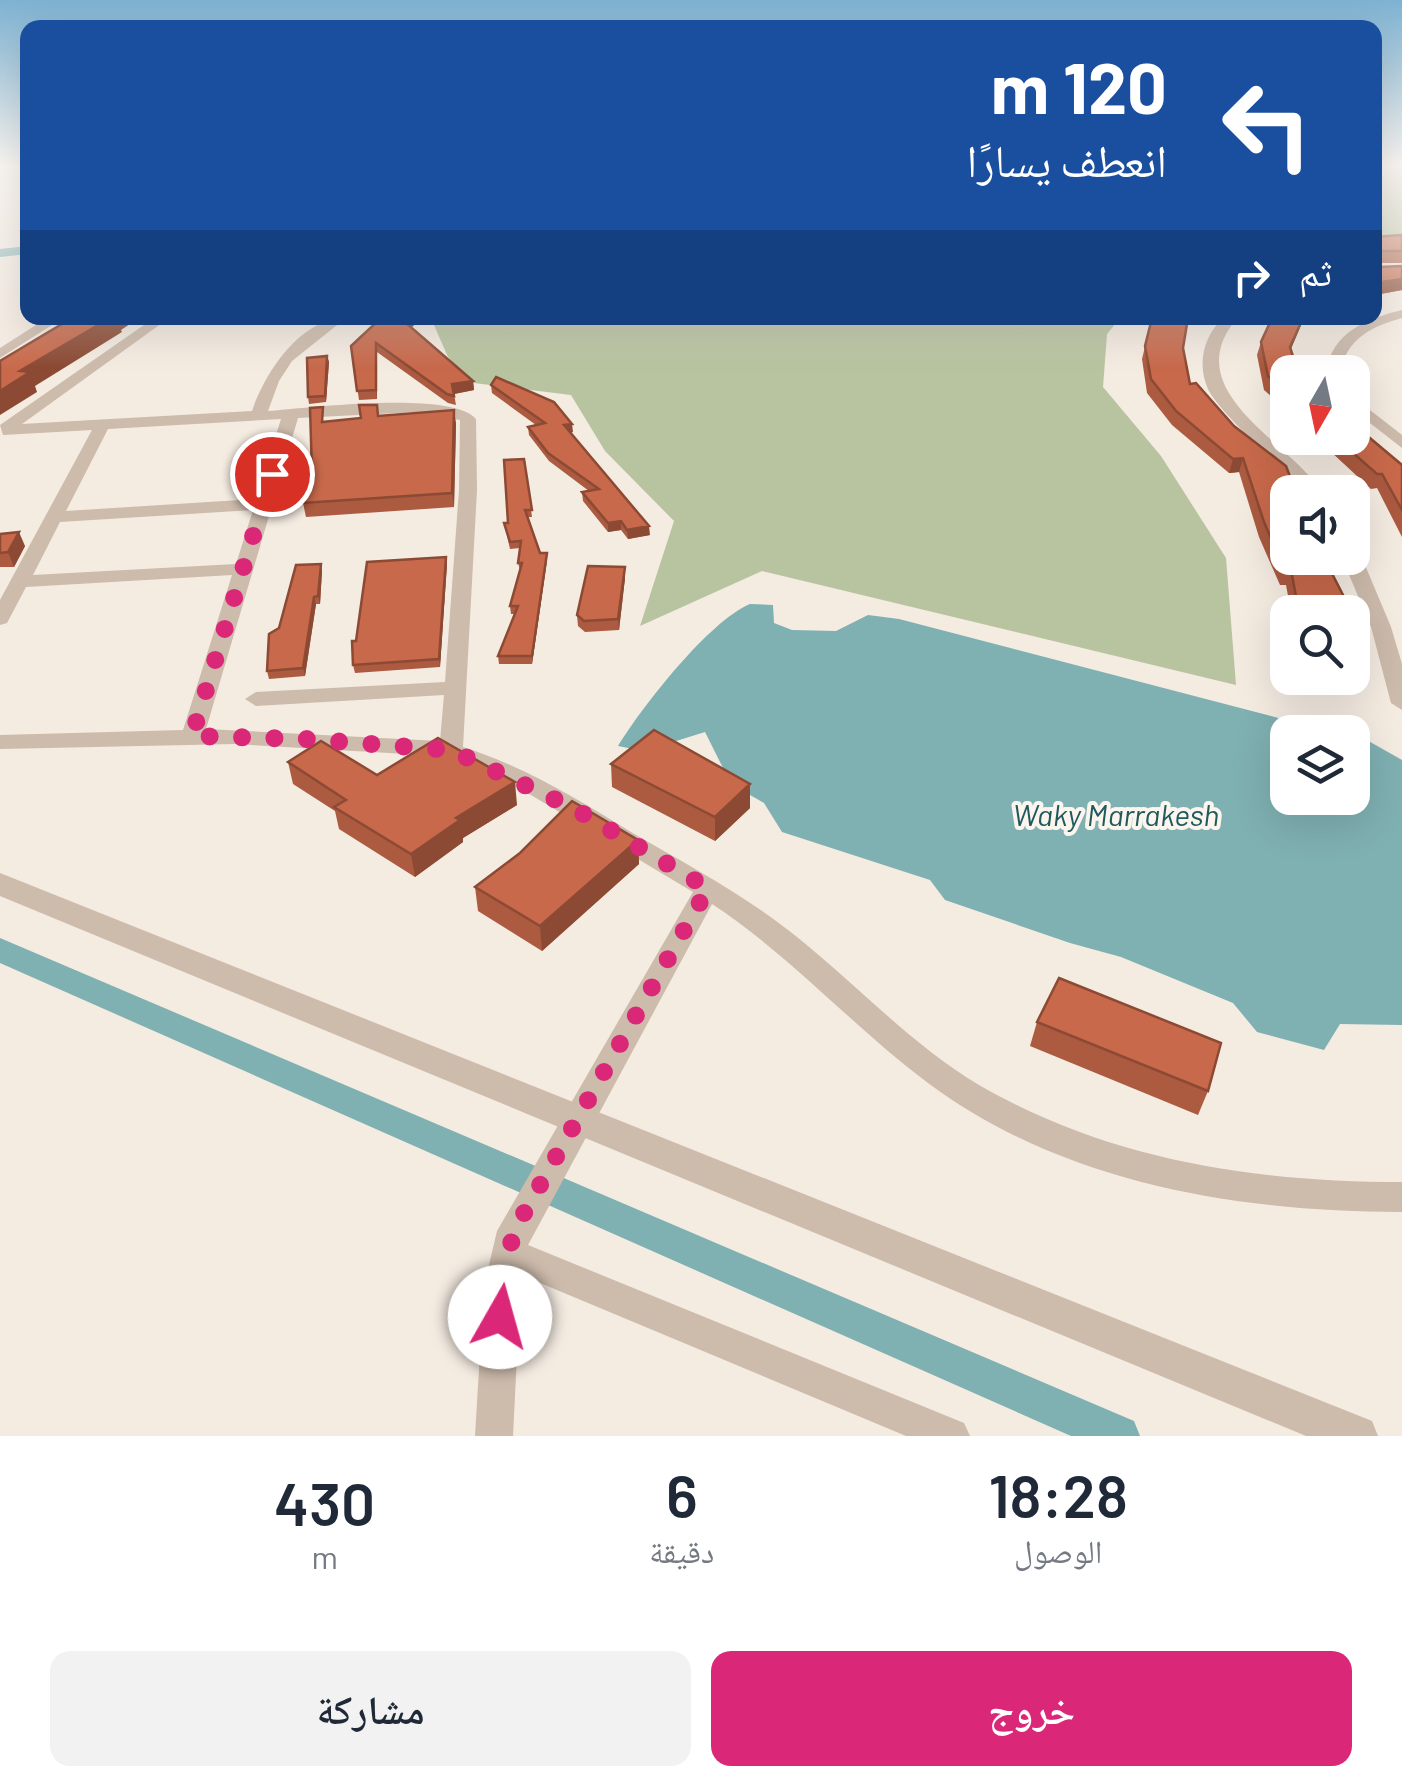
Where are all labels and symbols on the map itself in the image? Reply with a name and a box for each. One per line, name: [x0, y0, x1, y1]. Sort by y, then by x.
north arrow: [1270, 355, 1370, 455]
pin: [230, 432, 315, 517]
water label: Waky Marrakesh: [1013, 796, 1219, 832]
position arrow: [448, 1265, 552, 1369]

